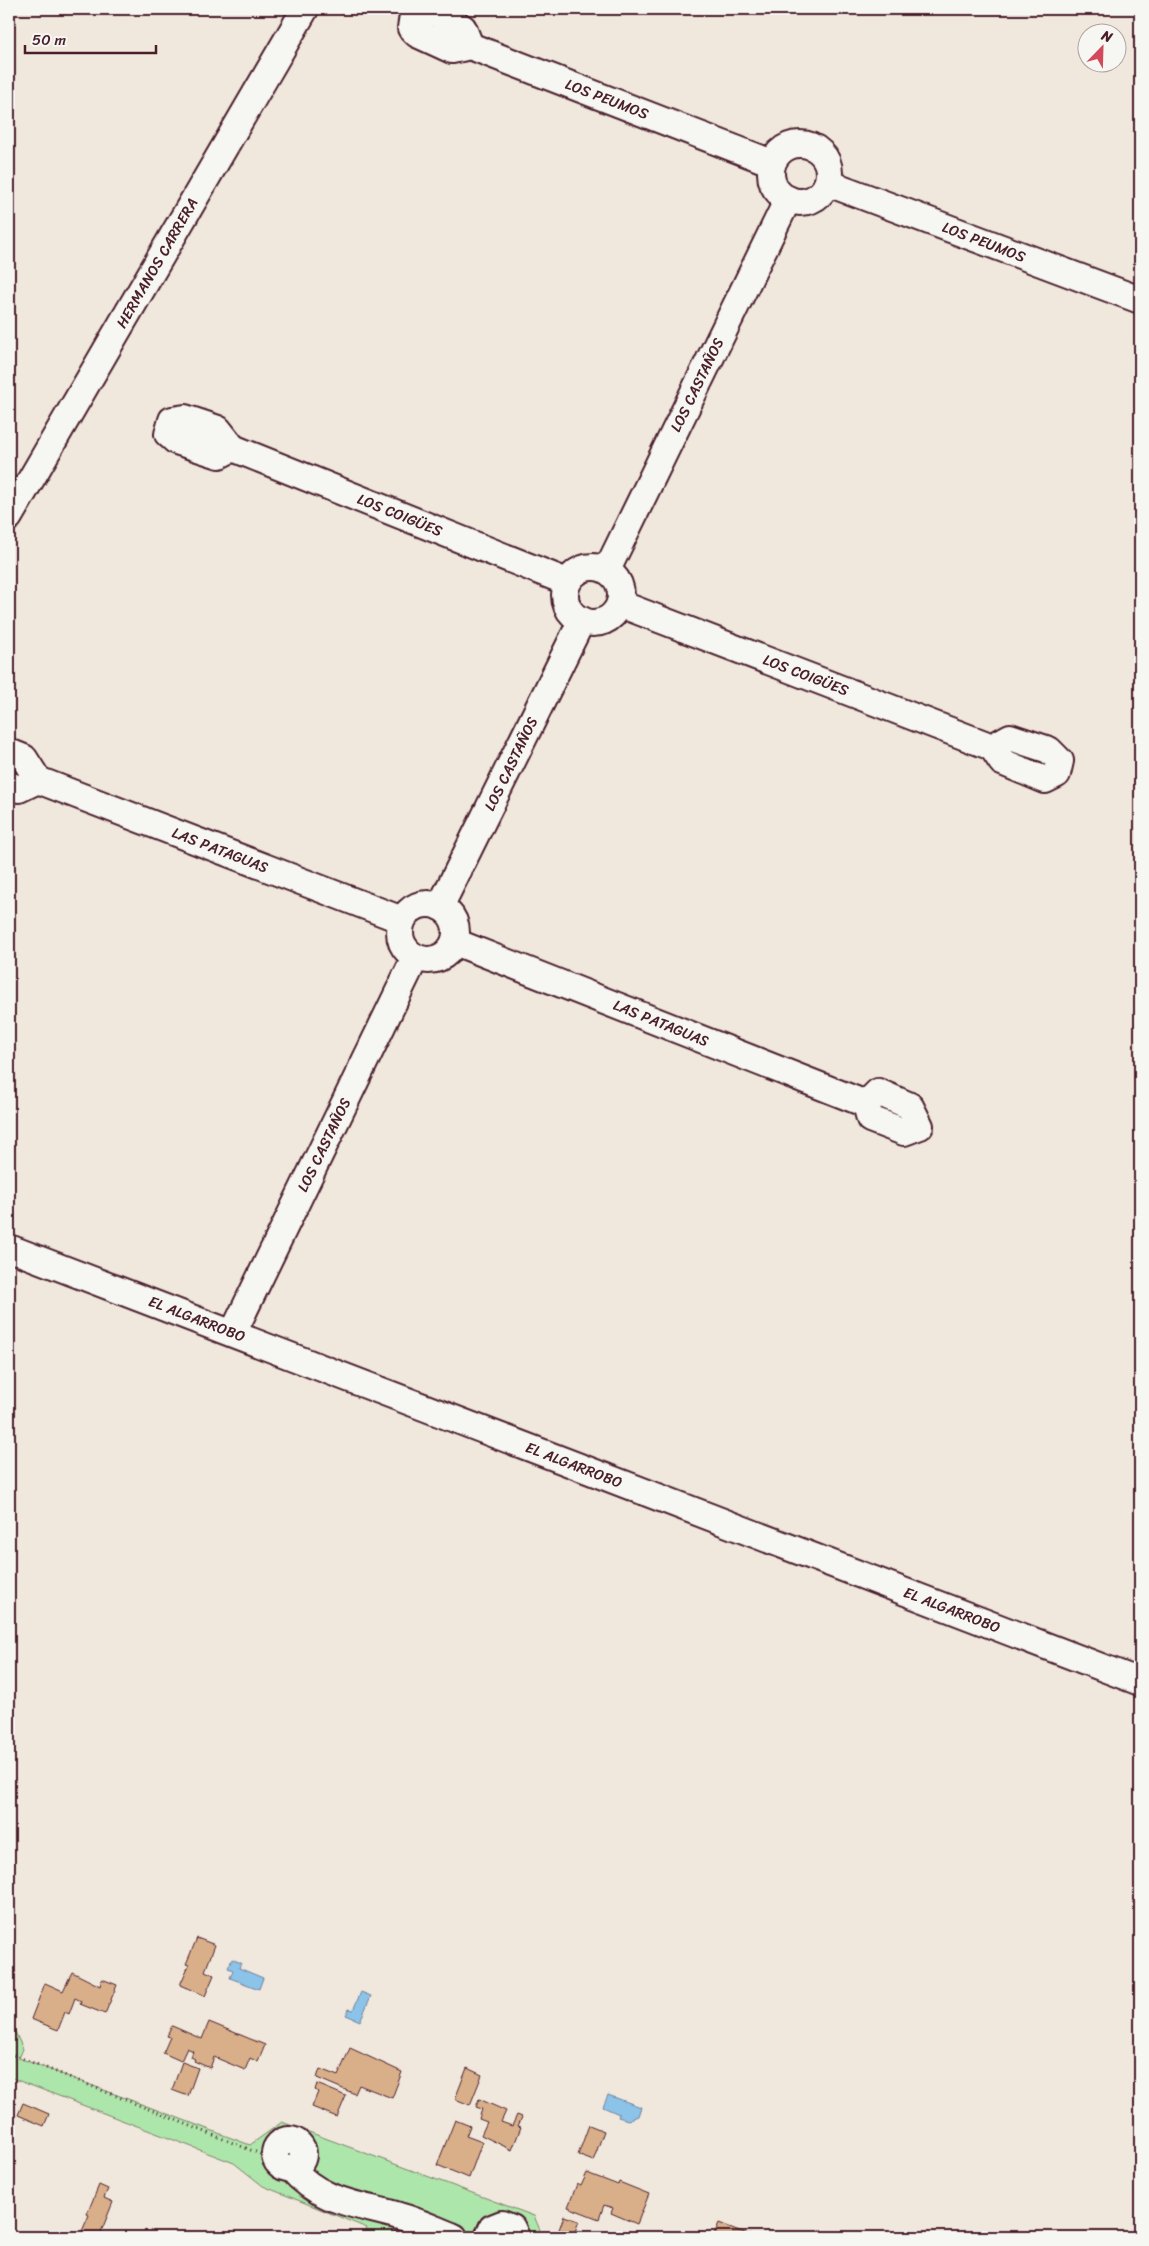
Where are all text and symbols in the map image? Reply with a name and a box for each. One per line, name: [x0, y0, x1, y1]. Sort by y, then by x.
scale bar: [25, 22, 156, 54]
north arrow: [1076, 22, 1126, 72]
text: N: [1097, 23, 1117, 50]
text: 50 m: [32, 27, 67, 53]
street label: LOS PEUMOS: [561, 71, 653, 127]
street label: HERMANOS CARRERA: [109, 193, 205, 333]
street label: LOS PEUMOS: [938, 214, 1030, 270]
street label: LOS CASTAÑOS: [663, 333, 731, 437]
street label: LOS COIGÜES: [353, 486, 447, 544]
street label: LOS COIGÜES: [759, 647, 853, 704]
street label: LOS CASTAÑOS: [477, 712, 545, 816]
street label: LAS PATAGUAS: [168, 820, 272, 880]
street label: LAS PATAGUAS: [609, 992, 713, 1054]
street label: LOS CASTAÑOS: [290, 1093, 358, 1197]
street label: EL ALGARROBO: [145, 1289, 250, 1350]
street label: EL ALGARROBO: [522, 1435, 627, 1496]
street label: EL ALGARROBO: [900, 1580, 1005, 1641]

